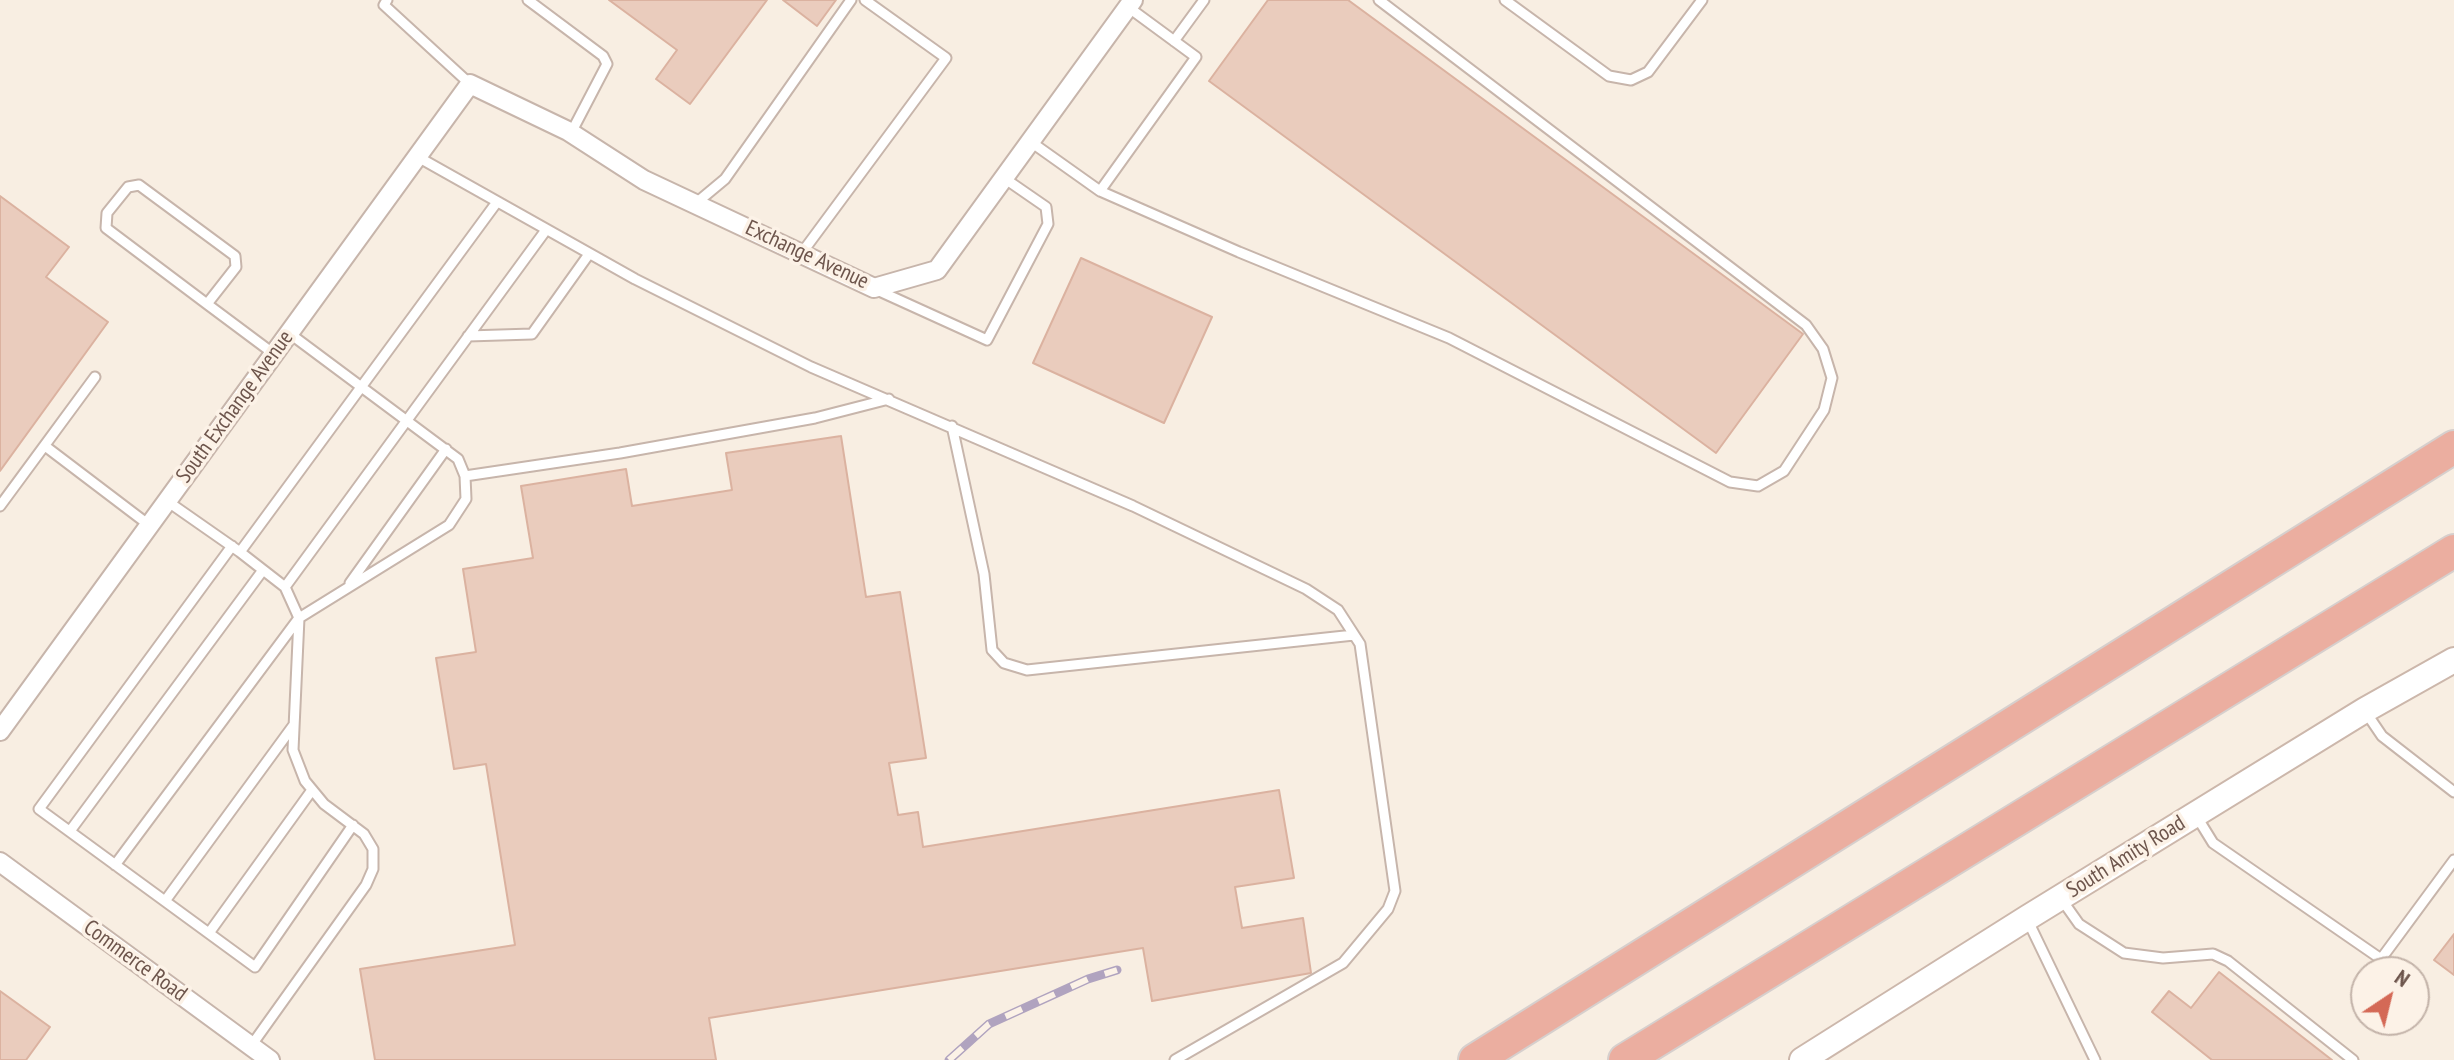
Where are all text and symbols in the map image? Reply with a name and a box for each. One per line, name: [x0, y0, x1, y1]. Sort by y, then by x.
street label: Exchange Avenue: [741, 215, 873, 295]
street label: South Exchange Avenue: [171, 326, 299, 488]
street label: South Amity Road: [2062, 810, 2190, 904]
street label: Commerce Road: [78, 915, 192, 1007]
north arrow: [2350, 956, 2430, 1036]
text: N: [2390, 963, 2416, 993]

